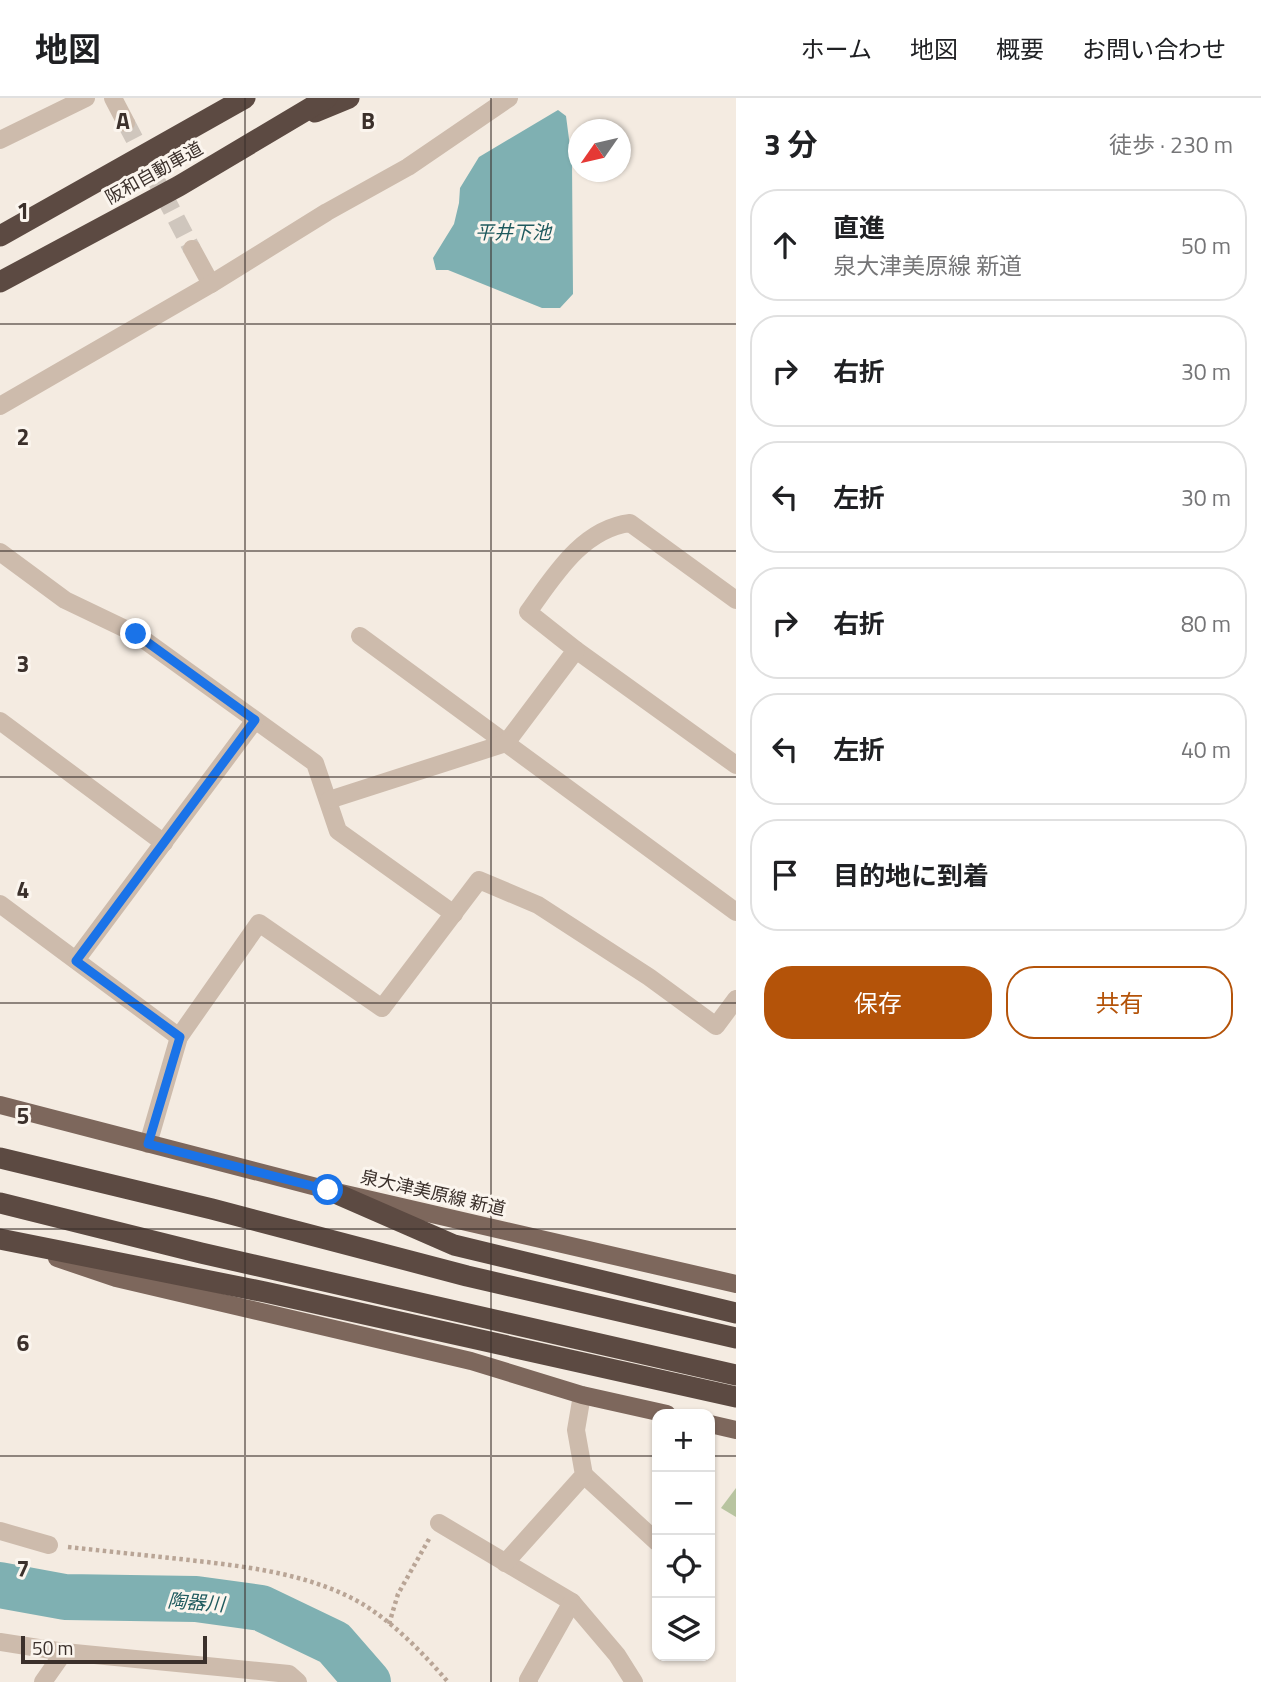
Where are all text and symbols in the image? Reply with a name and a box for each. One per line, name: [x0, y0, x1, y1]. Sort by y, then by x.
text: 地図: [35, 24, 101, 74]
text: ホーム: [801, 31, 872, 67]
text: 地図: [910, 31, 958, 67]
text: 概要: [996, 31, 1044, 67]
text: お問い合わせ: [1082, 31, 1226, 67]
text: A: [116, 103, 130, 138]
text: B: [361, 103, 375, 138]
north arrow: [568, 119, 631, 182]
text: 3 分: [764, 121, 817, 167]
text: 徒歩 · 230 m: [1109, 127, 1233, 162]
street label: 阪和自動車道: [100, 135, 208, 211]
text: 1: [17, 193, 29, 228]
text: 直進: [833, 208, 885, 247]
water label: 平井下池: [475, 217, 553, 246]
icon: ahead: [766, 226, 804, 264]
text: 50 m: [1181, 228, 1231, 263]
text: 泉大津美原線 新道: [833, 248, 1022, 283]
icon: right: [766, 352, 804, 390]
text: 右折: [833, 352, 885, 391]
text: 30 m: [1181, 354, 1231, 389]
text: 2: [17, 419, 29, 454]
icon: left: [766, 478, 804, 516]
text: 左折: [833, 478, 885, 517]
text: 30 m: [1181, 480, 1231, 515]
icon: right: [766, 604, 804, 642]
text: 右折: [833, 604, 885, 643]
text: 80 m: [1181, 606, 1231, 641]
route end: [120, 618, 151, 649]
text: 3: [17, 646, 29, 681]
icon: left: [766, 730, 804, 768]
text: 左折: [833, 730, 885, 769]
text: 40 m: [1181, 732, 1231, 767]
icon: arrive: [766, 856, 804, 894]
text: 目的地に到着: [833, 856, 989, 895]
text: 4: [17, 872, 29, 907]
button: 保存: [764, 966, 992, 1039]
button: 共有: [1006, 966, 1233, 1039]
text: 5: [17, 1098, 29, 1133]
street label: 泉大津美原線 新道: [358, 1163, 508, 1222]
route start: [312, 1174, 343, 1205]
text: 6: [17, 1325, 30, 1360]
map controls: [652, 1409, 715, 1661]
button: +: [652, 1409, 715, 1472]
button: −: [652, 1472, 715, 1535]
button: locate: [652, 1535, 715, 1598]
text: 7: [17, 1551, 29, 1586]
water label: 陶器川: [167, 1585, 227, 1618]
button: layers: [652, 1598, 715, 1661]
scale bar: [21, 1633, 206, 1665]
text: 50 m: [32, 1633, 73, 1662]

